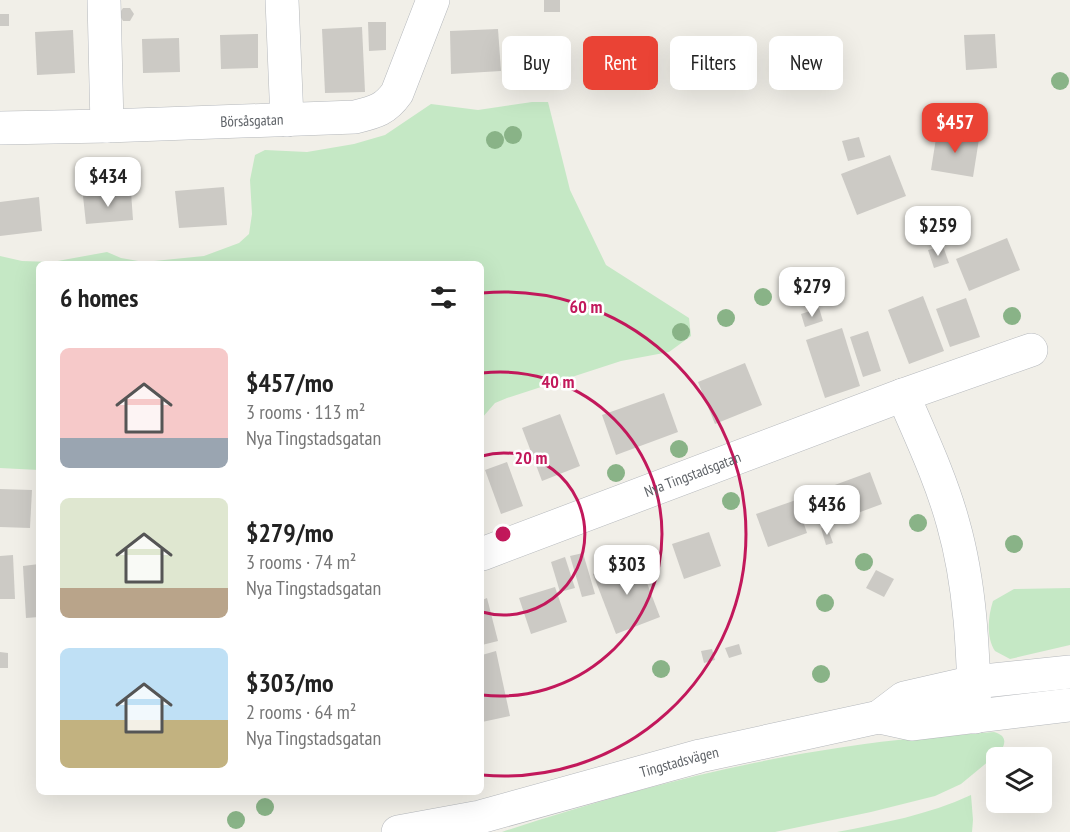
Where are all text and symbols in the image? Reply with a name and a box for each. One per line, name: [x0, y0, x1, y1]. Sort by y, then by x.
chip: Buy: [502, 36, 571, 90]
chip: Rent: [583, 36, 658, 90]
chip: Filters: [670, 36, 757, 90]
chip: New: [769, 36, 843, 90]
pin: $457: [919, 103, 991, 154]
text: $457: [936, 109, 974, 135]
street label: Börsåsgatan: [220, 110, 284, 131]
pin: $434: [72, 157, 144, 208]
text: $434: [89, 163, 127, 189]
pin: $259: [902, 206, 974, 257]
text: $259: [919, 212, 957, 238]
pin: $279: [776, 267, 848, 318]
text: $279: [793, 273, 831, 299]
text: 6 homes: [60, 281, 138, 314]
icon: filters: [427, 281, 460, 314]
text: 60 m: [570, 295, 602, 318]
text: $457/mo: [246, 366, 334, 399]
text: 40 m: [542, 370, 574, 393]
icon: home: [108, 372, 180, 444]
text: 3 rooms · 113 m²: [246, 399, 365, 425]
text: Nya Tingstadsgatan: [246, 425, 381, 451]
text: 20 m: [515, 446, 547, 469]
street label: Nya Tingstadsgatan: [641, 447, 743, 501]
pin: $436: [791, 485, 863, 536]
text: $436: [808, 491, 846, 517]
text: $279/mo: [246, 516, 334, 549]
icon: home: [108, 522, 180, 594]
centre of rings: [493, 524, 513, 544]
pin: $303: [591, 545, 663, 596]
text: 3 rooms · 74 m²: [246, 549, 356, 575]
text: $303: [608, 551, 646, 577]
text: Nya Tingstadsgatan: [246, 575, 381, 601]
text: $303/mo: [246, 666, 334, 699]
icon: home: [108, 672, 180, 744]
text: 2 rooms · 64 m²: [246, 699, 356, 725]
text: Nya Tingstadsgatan: [246, 725, 381, 751]
street label: Tingstadsvägen: [637, 742, 720, 781]
map controls: [986, 747, 1052, 813]
button: layers: [986, 747, 1052, 813]

